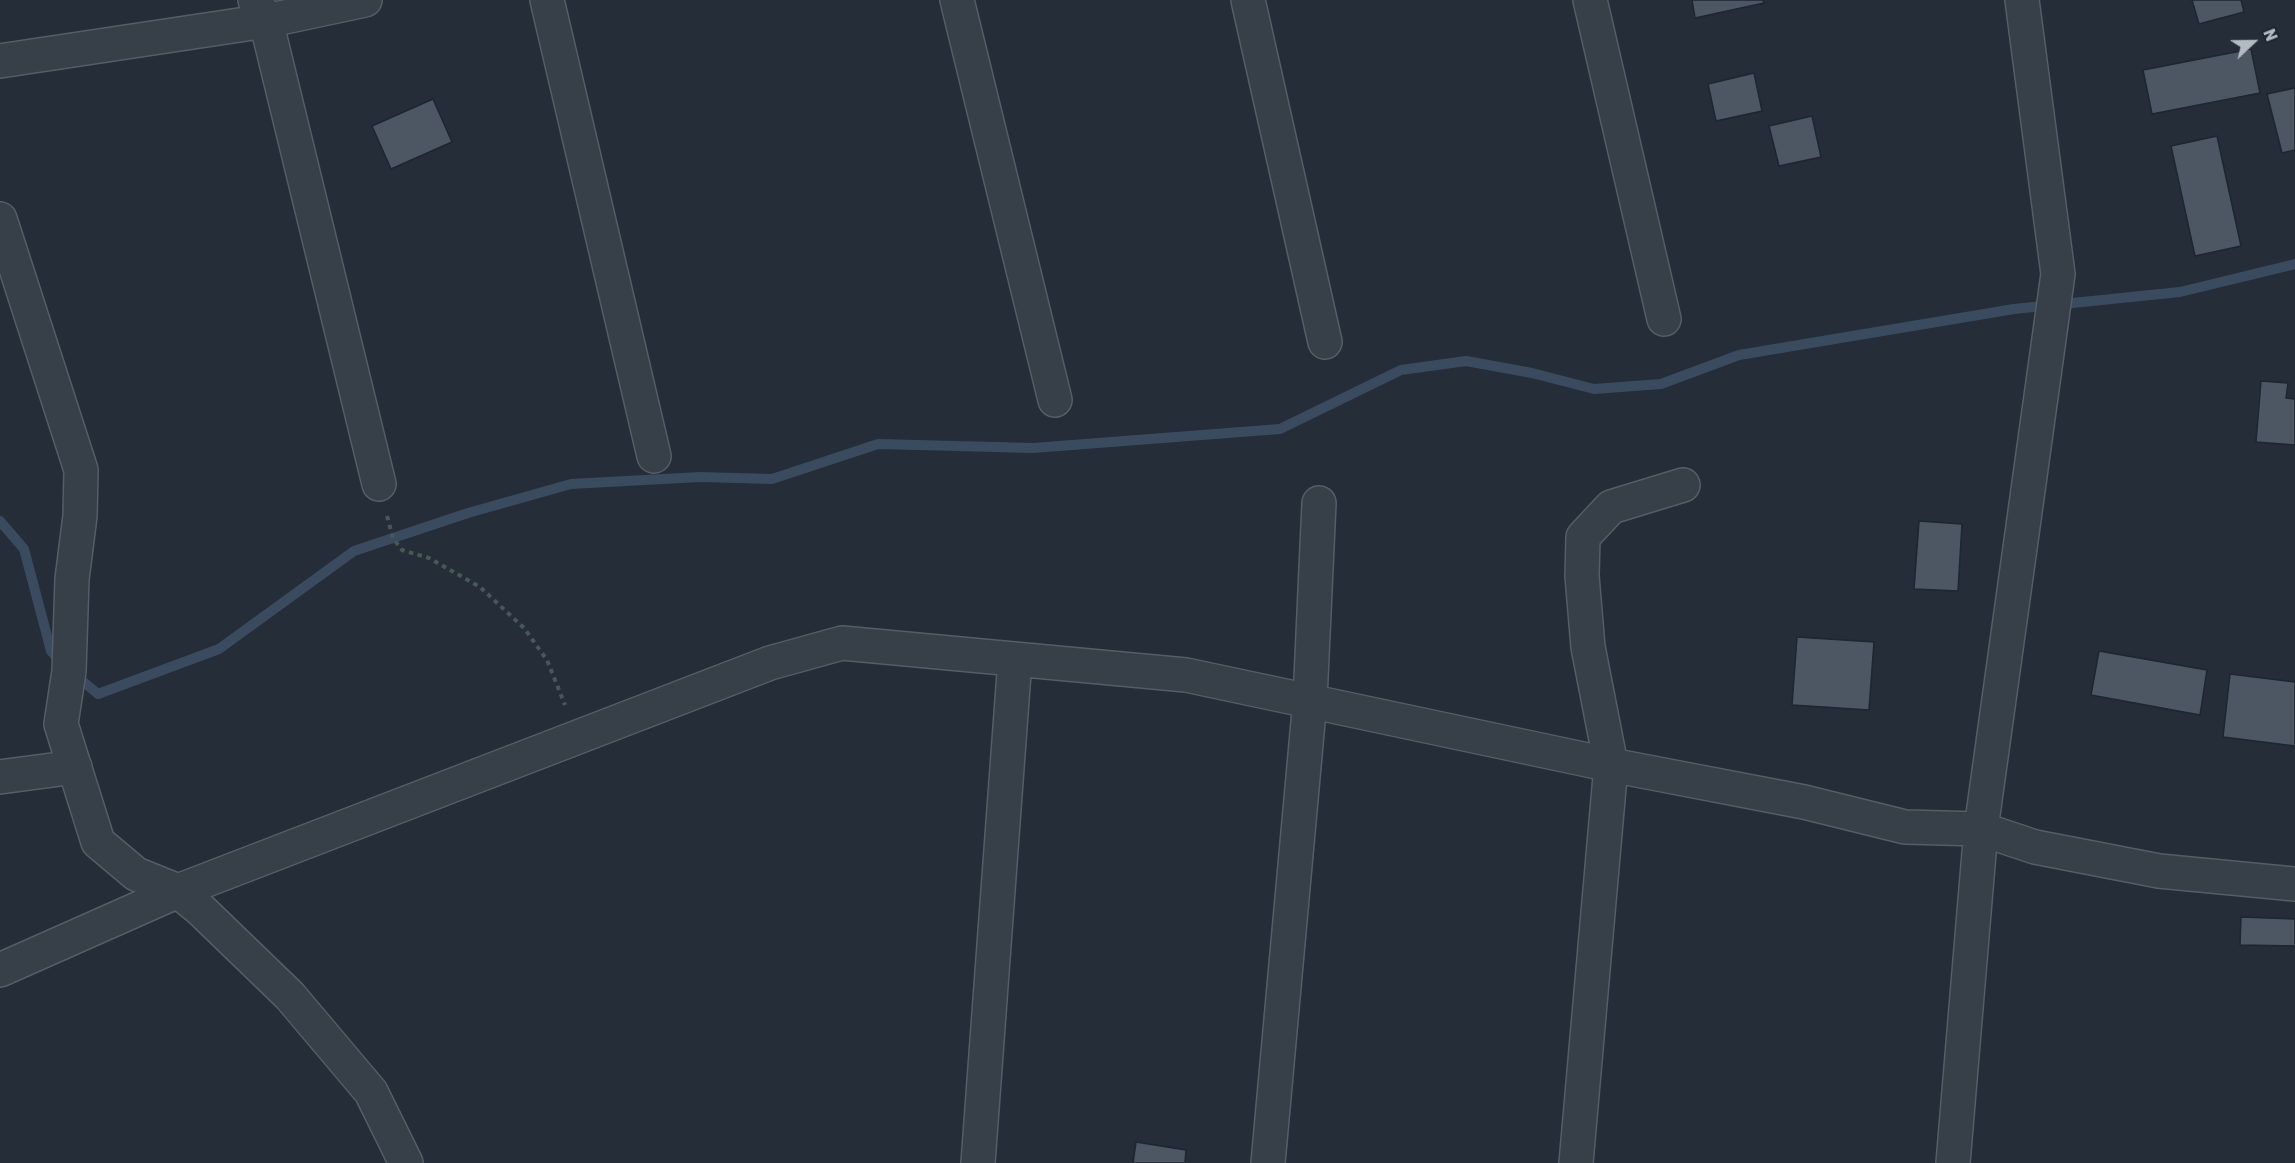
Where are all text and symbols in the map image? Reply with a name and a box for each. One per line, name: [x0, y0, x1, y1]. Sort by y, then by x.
north arrow: [2223, 12, 2283, 72]
text: N: [2259, 26, 2281, 44]

